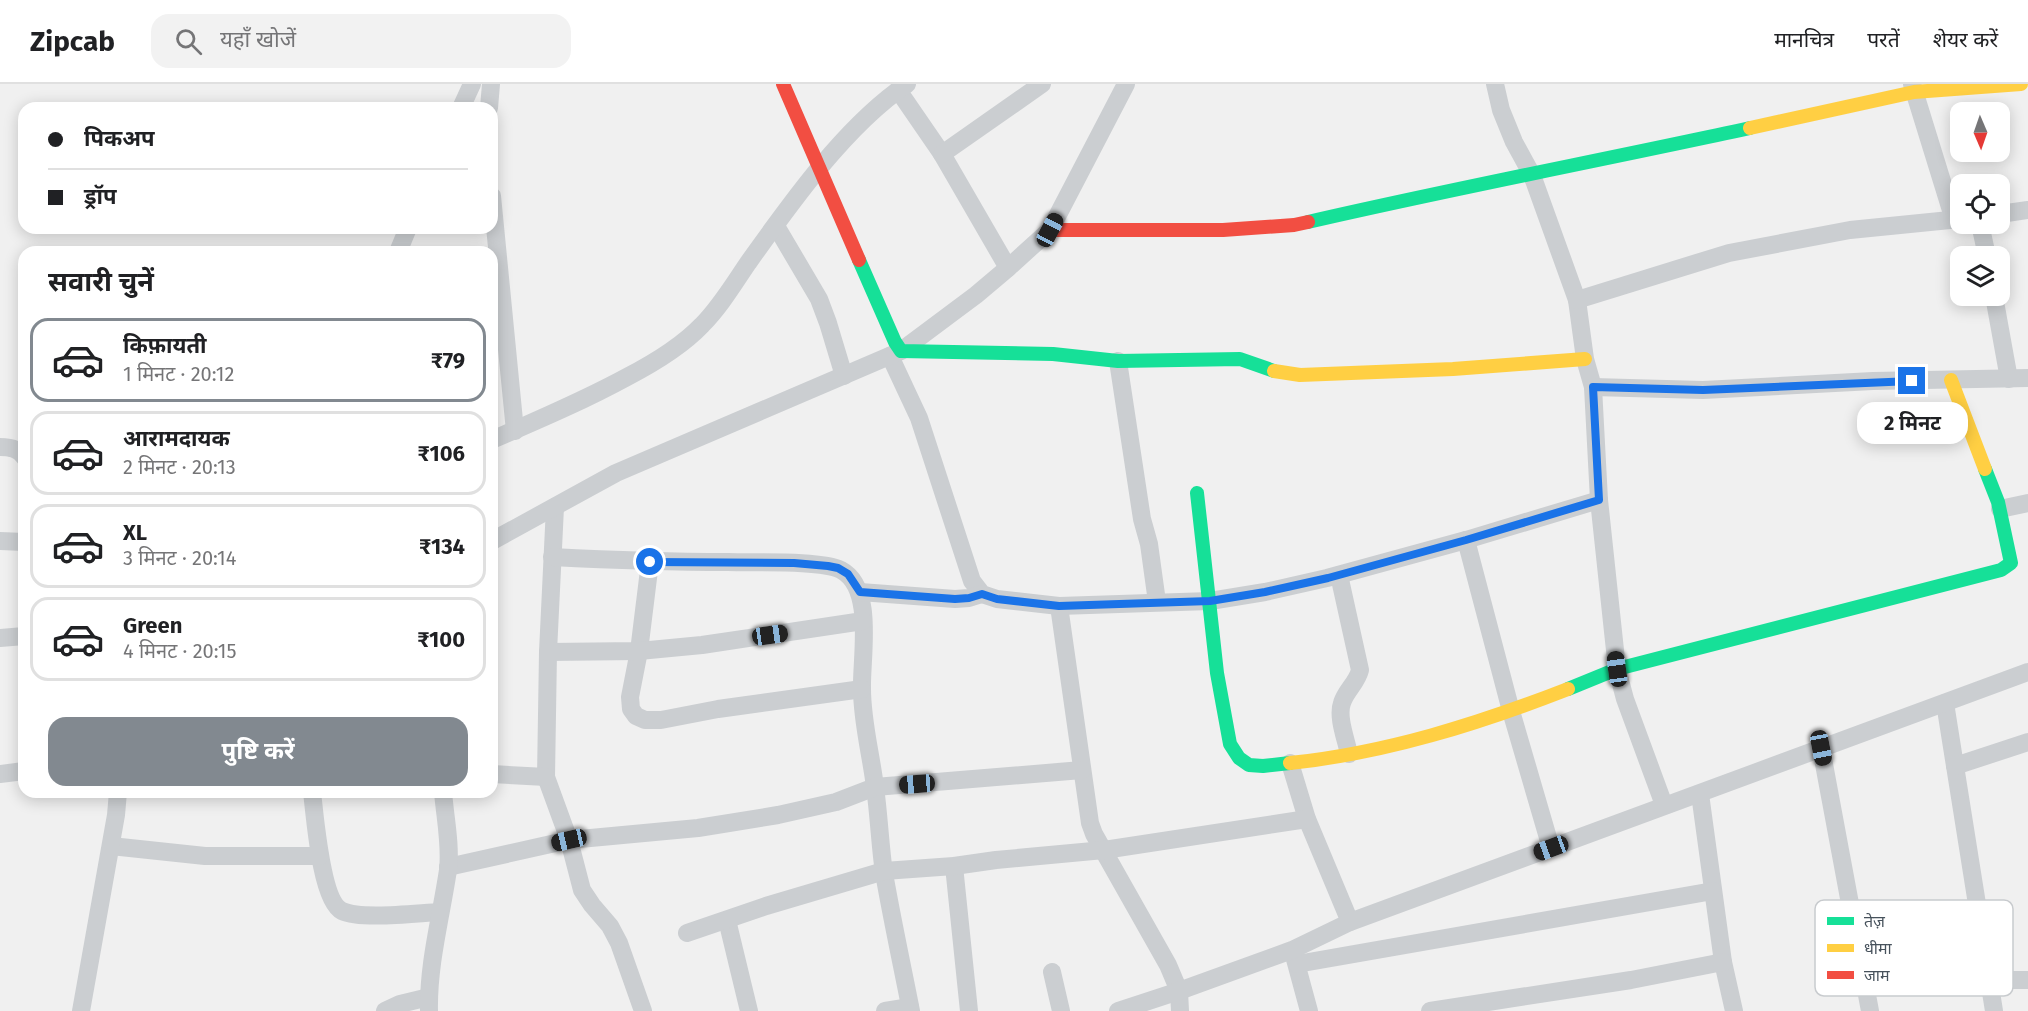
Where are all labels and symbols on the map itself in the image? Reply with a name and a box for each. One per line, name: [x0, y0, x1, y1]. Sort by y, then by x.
north arrow: [1950, 102, 2010, 162]
car: [1034, 210, 1066, 250]
route end: [1898, 367, 1925, 394]
callout: 2 मिनट: [1856, 402, 1968, 444]
route start: [636, 548, 663, 575]
car: [751, 624, 789, 646]
car: [1606, 650, 1628, 688]
car: [1809, 729, 1833, 767]
car: [898, 774, 936, 794]
car: [549, 827, 589, 853]
car: [1531, 833, 1571, 863]
legend: [1815, 900, 2013, 996]
text: तेज़: [1864, 912, 1886, 931]
text: धीमा: [1864, 939, 1893, 958]
text: जाम: [1864, 966, 1890, 985]

